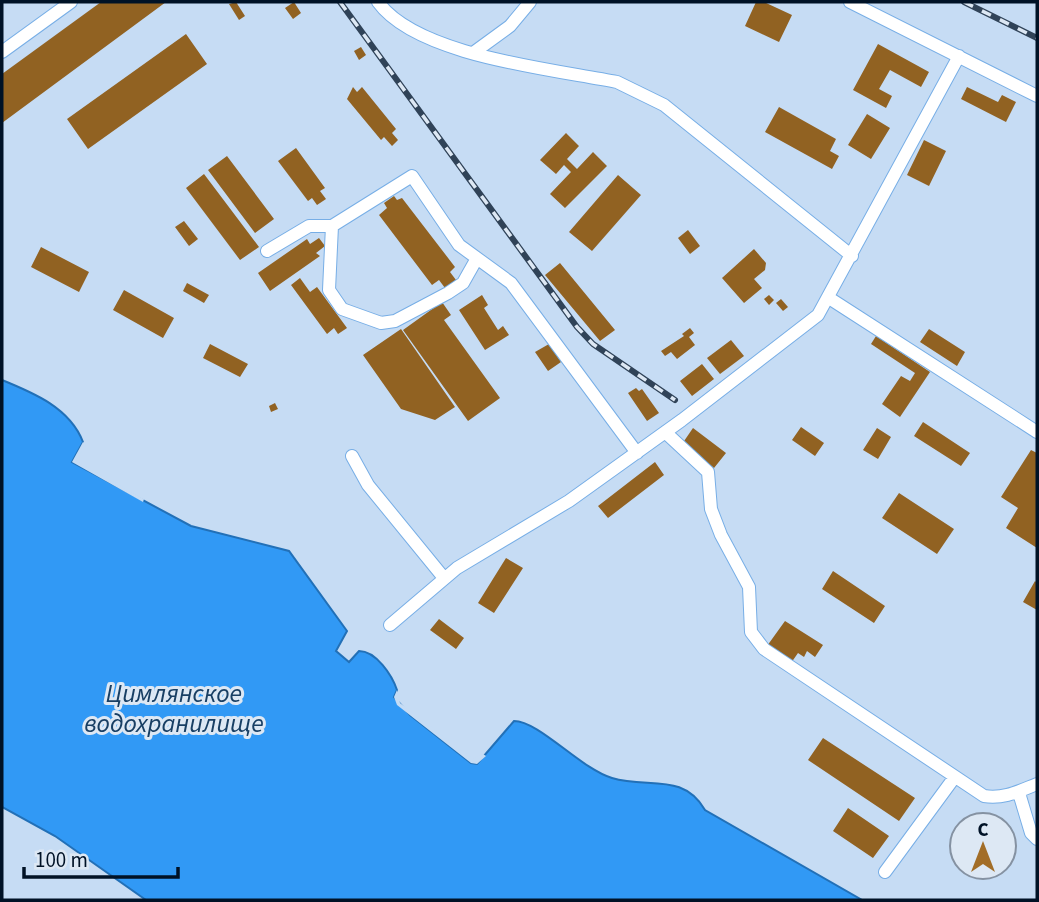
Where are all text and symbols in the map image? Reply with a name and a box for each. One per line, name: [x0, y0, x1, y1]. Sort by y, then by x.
water label: Цимлянское водохранилище: [84, 675, 264, 742]
north arrow: [948, 811, 1018, 881]
text: С: [977, 817, 989, 844]
scale bar: [24, 836, 178, 880]
text: 100 m: [35, 845, 88, 875]

